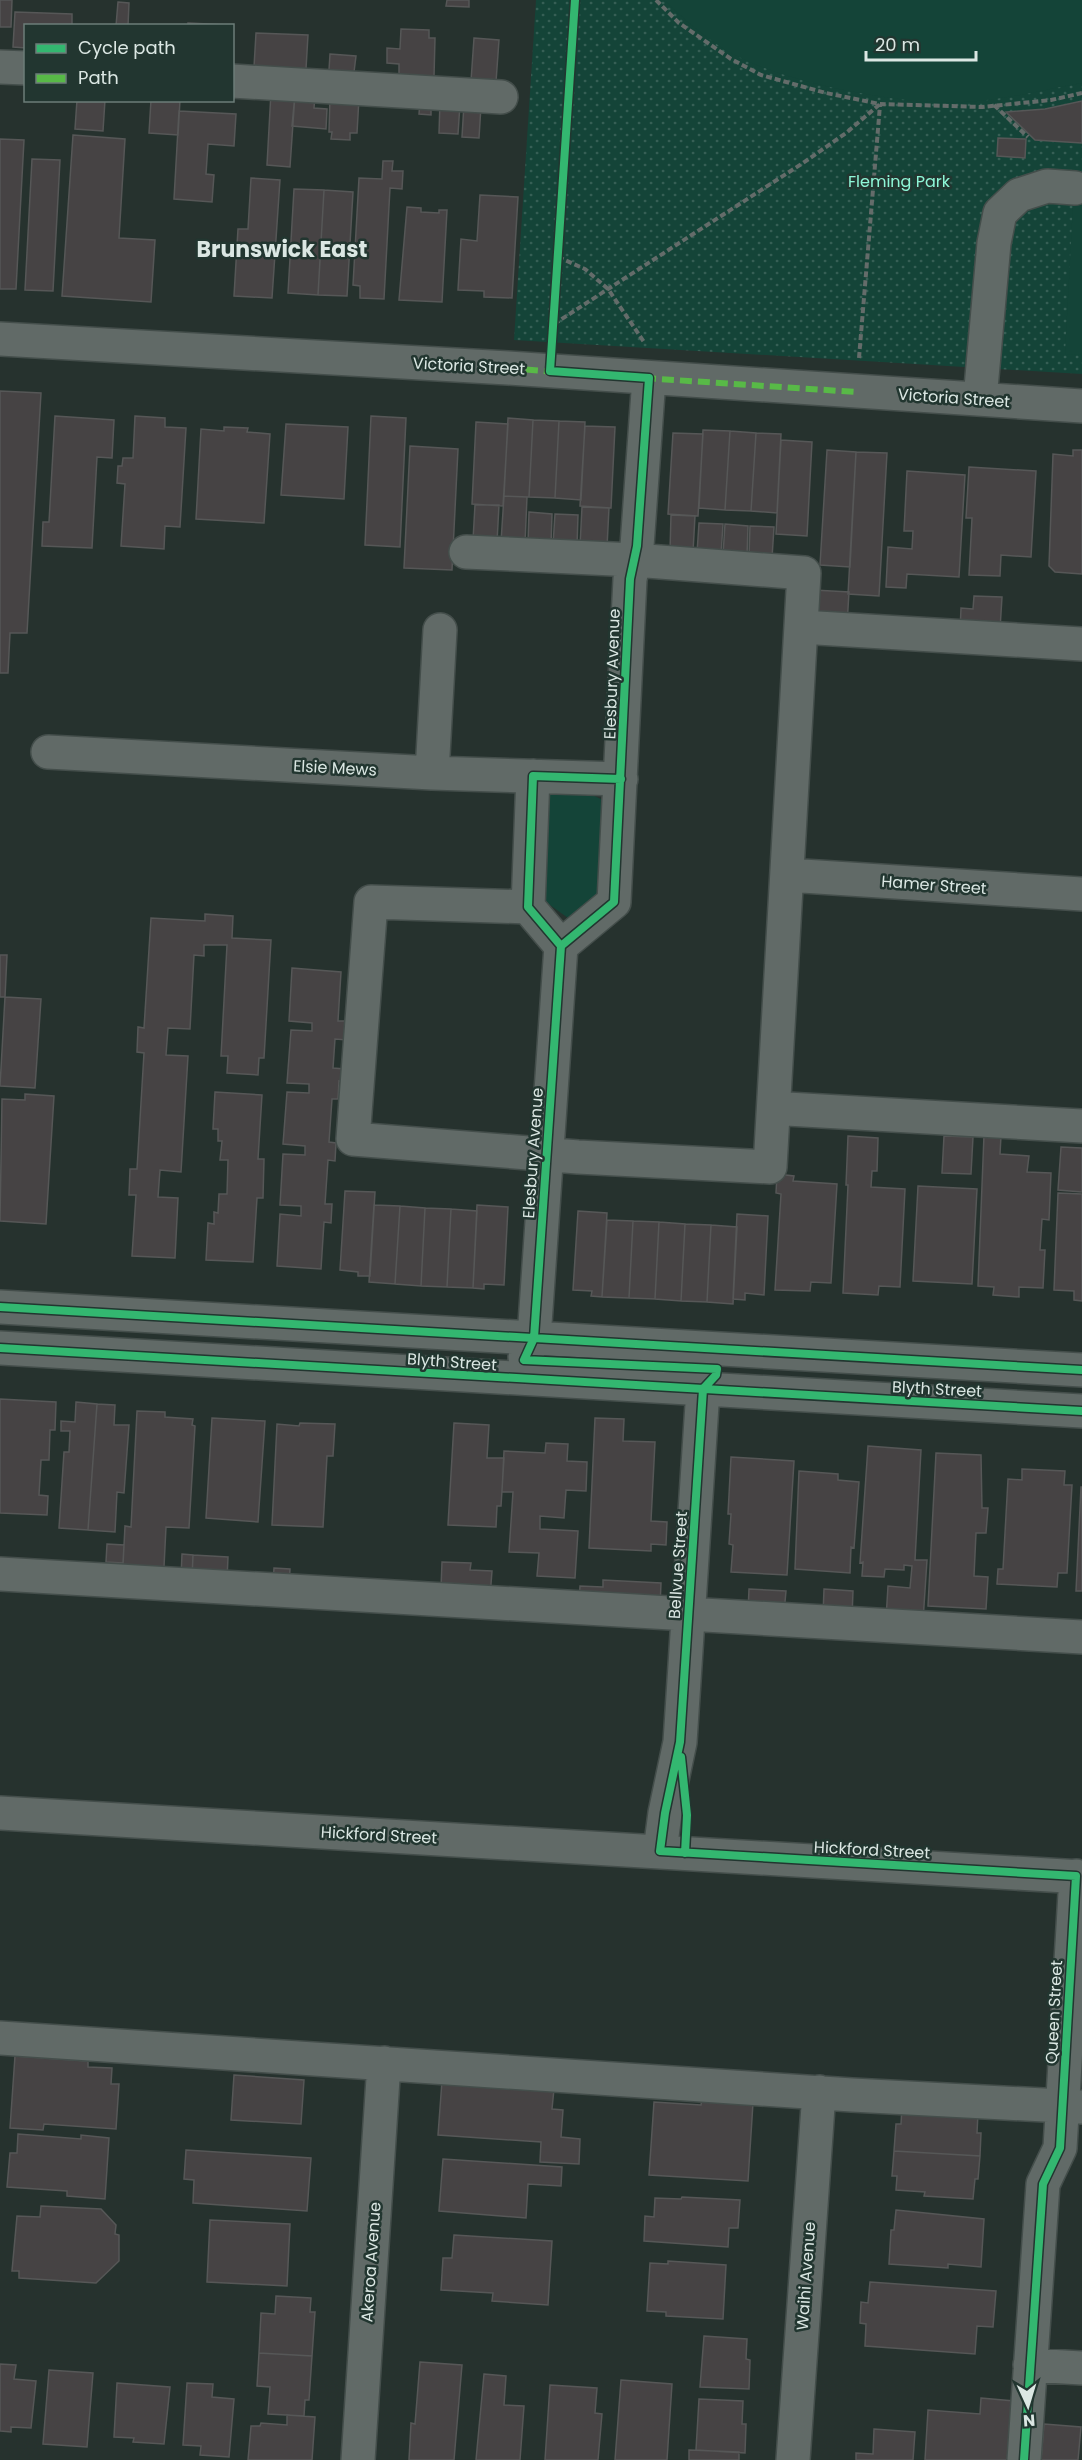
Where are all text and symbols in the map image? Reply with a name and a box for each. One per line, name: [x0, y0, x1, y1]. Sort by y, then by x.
legend: [24, 24, 234, 102]
scale bar: [866, 24, 976, 62]
text: 20 m: [875, 32, 920, 57]
text: Cycle path: [78, 35, 176, 60]
text: Path: [78, 65, 119, 90]
park label: Fleming Park: [848, 170, 951, 193]
district label: Brunswick East: [196, 234, 368, 265]
street label: Victoria Street: [412, 352, 526, 380]
street label: Victoria Street: [897, 383, 1011, 413]
street label: Elesbury Avenue: [598, 608, 626, 740]
street label: Elsie Mews: [293, 754, 377, 782]
street label: Hamer Street: [881, 870, 988, 900]
street label: Elesbury Avenue: [517, 1087, 549, 1219]
street label: Blyth Street: [406, 1347, 498, 1377]
street label: Blyth Street: [891, 1375, 983, 1403]
street label: Bellvue Street: [663, 1510, 693, 1620]
street label: Hickford Street: [320, 1820, 438, 1850]
street label: Hickford Street: [813, 1835, 931, 1865]
street label: Queen Street: [1040, 1959, 1068, 2065]
street label: Akeroa Avenue: [355, 2201, 387, 2323]
street label: Waihi Avenue: [791, 2221, 821, 2331]
north arrow: [998, 2376, 1058, 2436]
text: N: [1022, 2409, 1036, 2432]

